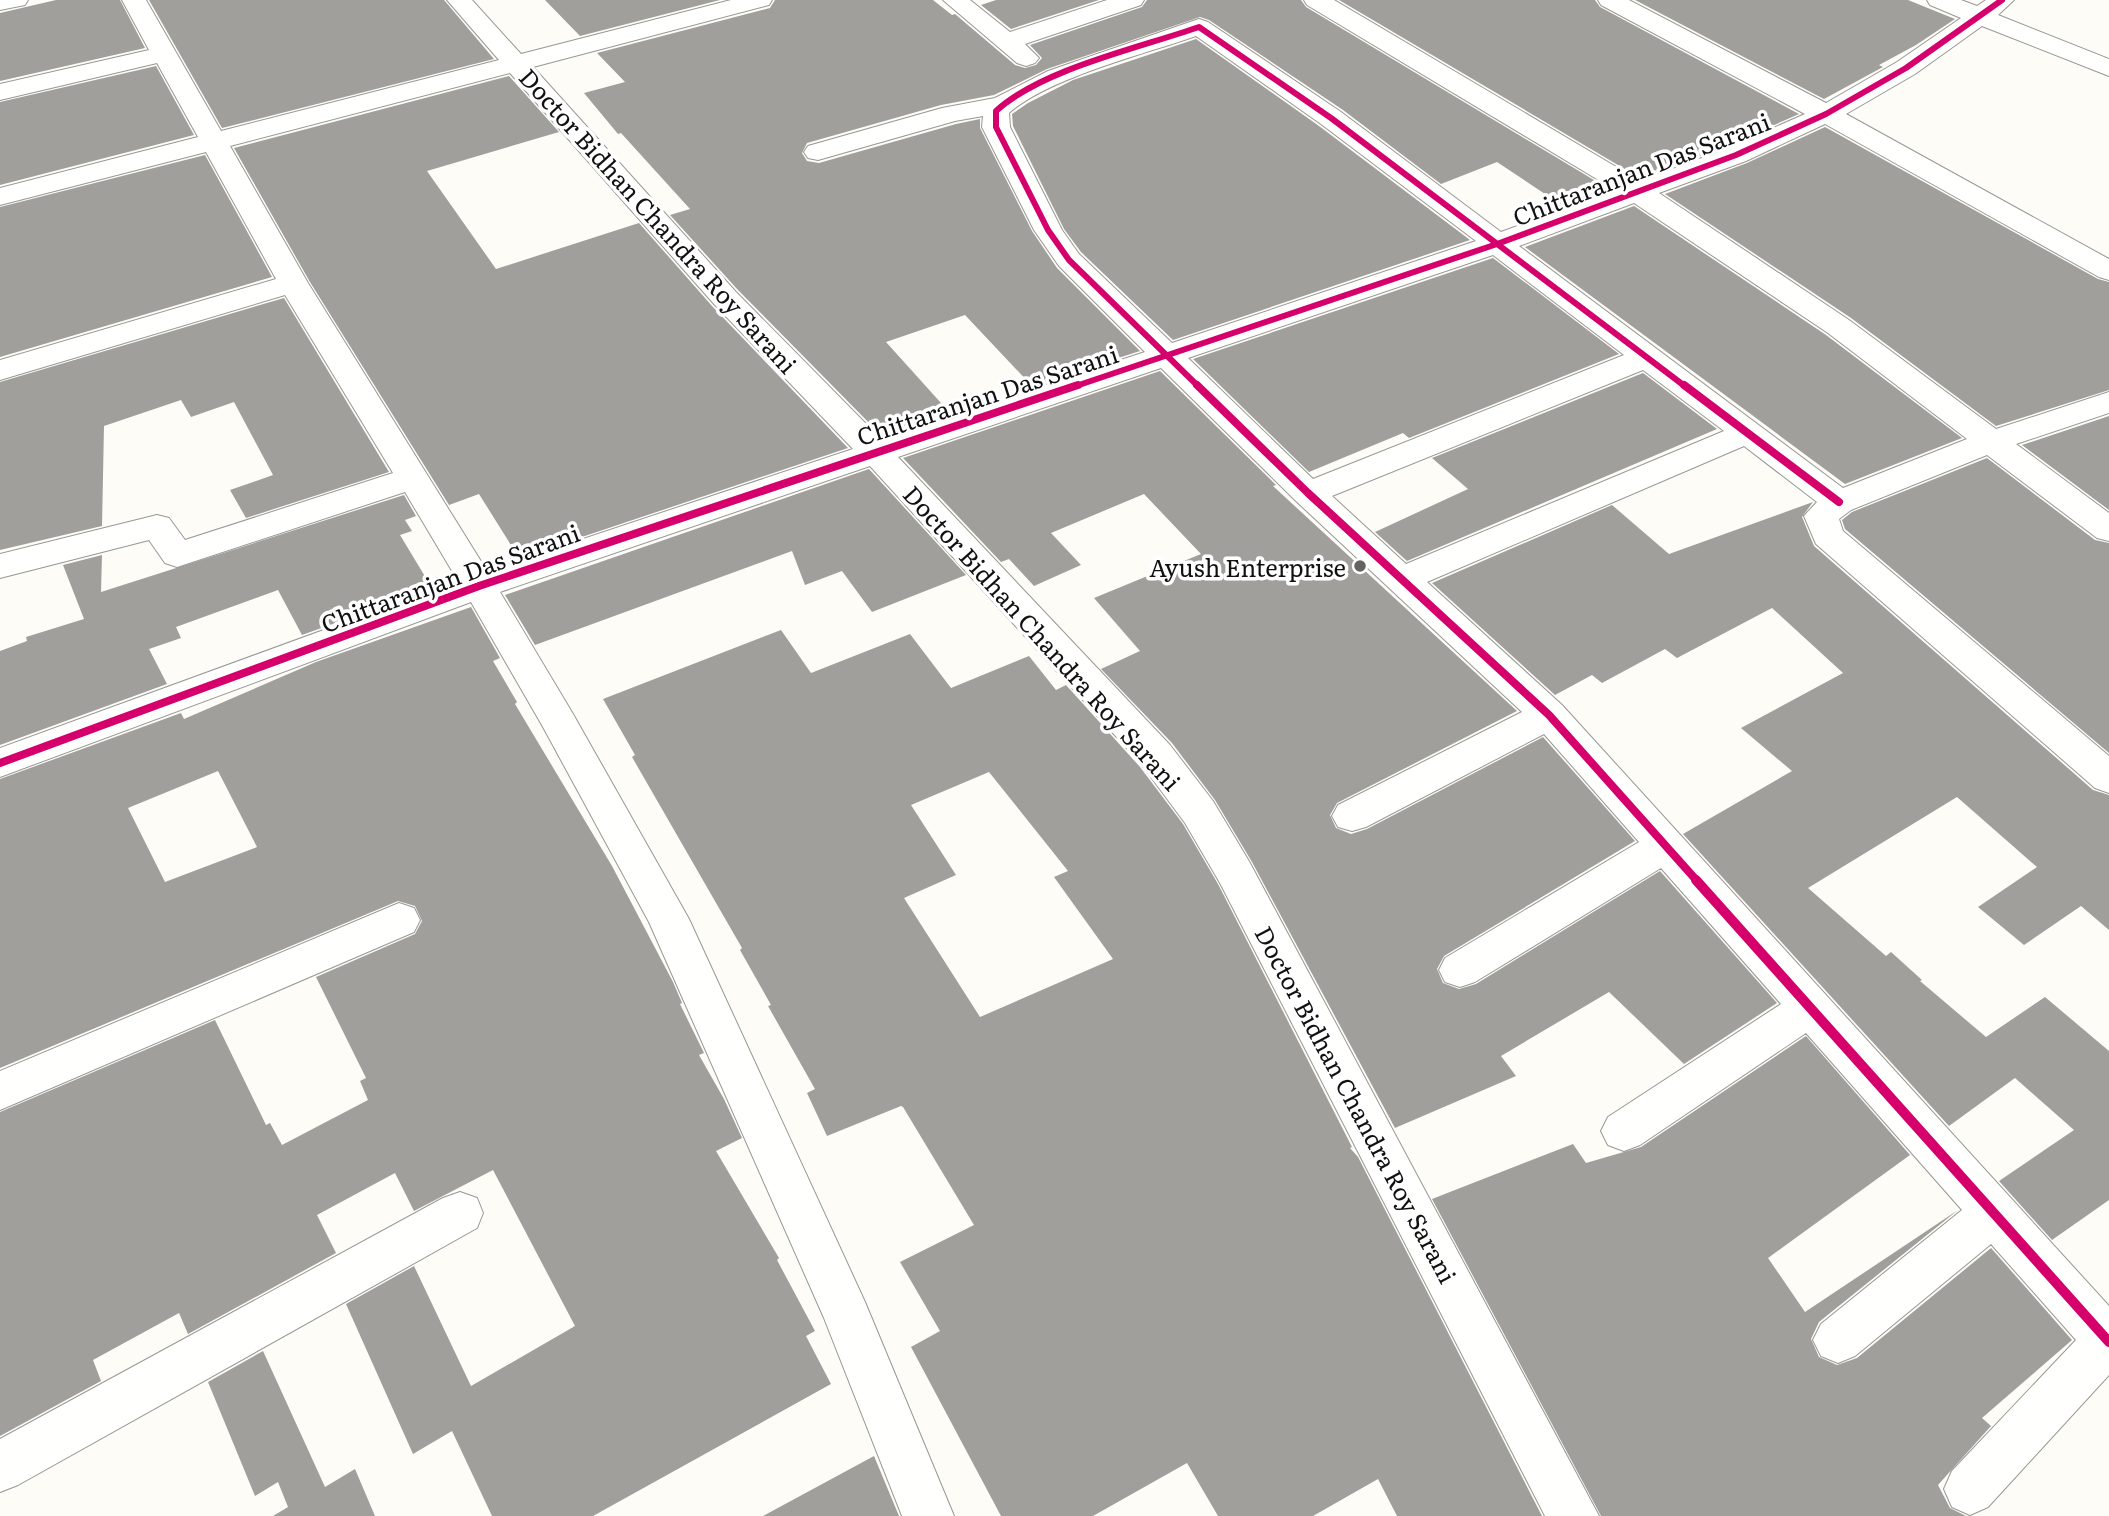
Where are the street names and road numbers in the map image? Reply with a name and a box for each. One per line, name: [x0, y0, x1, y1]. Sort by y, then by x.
street label: Doctor Bidhan Chandra Roy Sarani: [512, 60, 806, 380]
street label: Chittaranjan Das Sarani: [1507, 103, 1775, 233]
street label: Chittaranjan Das Sarani: [852, 335, 1122, 453]
street label: Doctor Bidhan Chandra Roy Sarani: [896, 477, 1190, 797]
street label: Chittaranjan Das Sarani: [316, 514, 584, 640]
street label: Doctor Bidhan Chandra Roy Sarani: [1248, 919, 1466, 1289]

